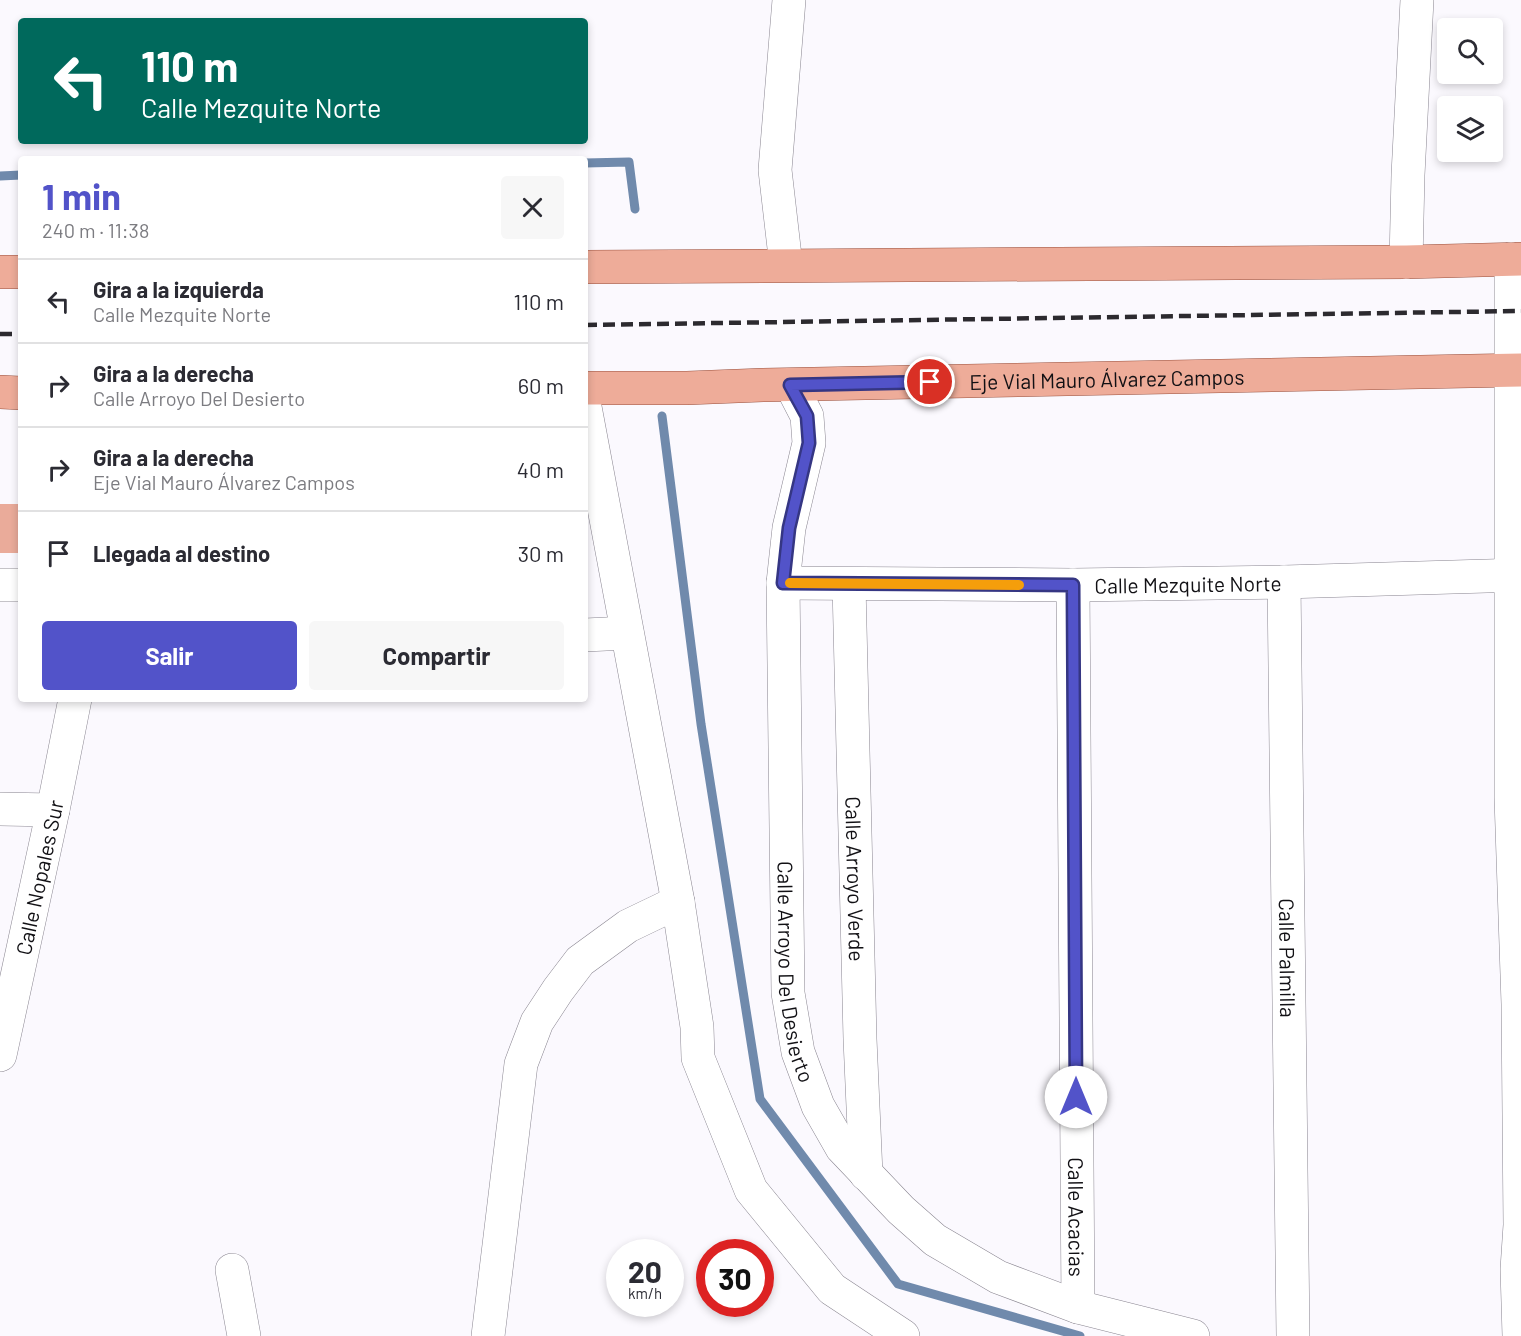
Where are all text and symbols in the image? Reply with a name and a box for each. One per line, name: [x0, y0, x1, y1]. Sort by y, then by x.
map controls: [1437, 18, 1503, 162]
button: search: [1437, 18, 1503, 84]
text: 110 m: [141, 40, 238, 90]
icon: left: [42, 42, 120, 120]
text: Calle Mezquite Norte: [141, 91, 381, 123]
button: layers: [1437, 96, 1503, 162]
text: 1 min: [42, 174, 121, 217]
button: close: [501, 176, 564, 239]
text: 240 m · 11:38: [42, 218, 149, 242]
text: Gira a la izquierda: [93, 276, 264, 302]
icon: left: [42, 285, 75, 318]
text: 110 m: [514, 288, 564, 314]
text: Calle Mezquite Norte: [93, 302, 271, 326]
pin: [904, 356, 955, 407]
text: Gira a la derecha: [93, 360, 254, 386]
street label: Eje Vial Mauro Álvarez Campos: [969, 363, 1245, 393]
icon: arrive: [913, 365, 946, 398]
icon: right: [42, 369, 75, 402]
text: 60 m: [518, 372, 564, 398]
text: Calle Arroyo Del Desierto: [93, 386, 305, 410]
text: Gira a la derecha: [93, 444, 254, 470]
icon: right: [42, 453, 75, 486]
text: 40 m: [517, 456, 564, 482]
text: Eje Vial Mauro Álvarez Campos: [93, 470, 355, 494]
icon: arrive: [42, 537, 75, 570]
text: Llegada al destino: [93, 540, 270, 566]
text: 30 m: [518, 540, 564, 566]
street label: Calle Mezquite Norte: [1094, 570, 1282, 597]
button: Salir: [42, 621, 297, 690]
button: Compartir: [309, 621, 564, 690]
street label: Calle Arroyo Verde: [842, 796, 871, 962]
street label: Calle Nopales Sur: [10, 797, 67, 957]
street label: Calle Arroyo Del Desierto: [774, 861, 821, 1085]
street label: Calle Palmilla: [1275, 898, 1302, 1018]
position arrow: [1044, 1065, 1108, 1129]
street label: Calle Acacias: [1064, 1157, 1090, 1277]
speed limit sign: 30: [696, 1239, 774, 1317]
text: 20: [628, 1253, 662, 1289]
text: km/h: [628, 1284, 662, 1302]

